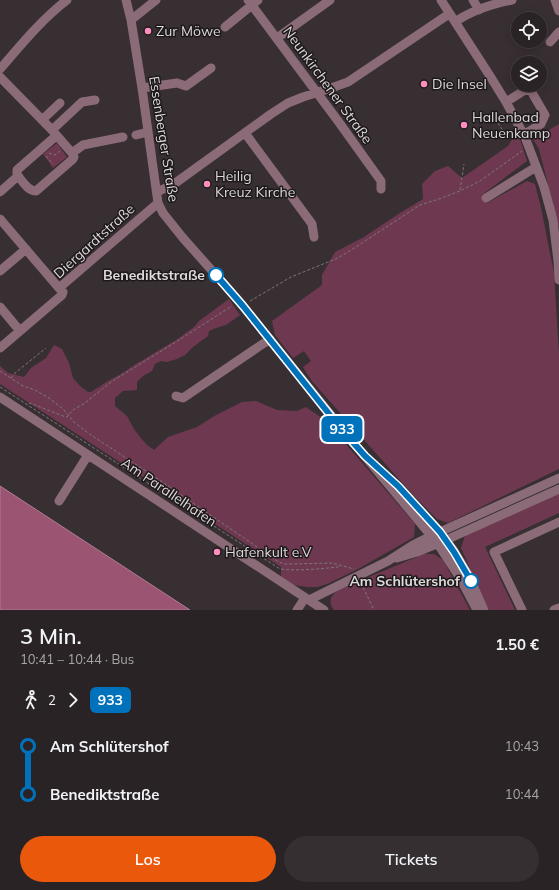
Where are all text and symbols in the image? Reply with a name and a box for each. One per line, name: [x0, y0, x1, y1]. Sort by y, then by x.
map controls: [511, 12, 547, 92]
button: locate: [511, 12, 547, 48]
place label: Zur Möwe: [156, 22, 221, 40]
street label: Neunkirchener Straße: [279, 23, 377, 147]
marker: Zur Möwe: [143, 26, 153, 36]
button: layers: [511, 56, 547, 92]
street label: Essenberger Straße: [145, 75, 183, 203]
place label: Die Insel: [432, 75, 487, 93]
marker: Die Insel: [419, 79, 429, 89]
place label: Hallenbad Neuenkamp: [472, 108, 550, 142]
marker: Hallenbad Neuenkamp: [459, 120, 469, 130]
place label: Heilig Kreuz Kirche: [215, 167, 295, 201]
marker: Heilig Kreuz Kirche: [202, 179, 212, 189]
street label: Diergardtstraße: [50, 200, 138, 282]
place label: Benediktstraße: [103, 266, 205, 284]
marker: Benediktstraße: [208, 267, 224, 283]
line badge: 933: [319, 416, 365, 442]
text: 933: [329, 420, 355, 438]
street label: Am Parallelhafen: [118, 453, 220, 531]
place label: Hafenkult e.V: [225, 543, 312, 561]
marker: Hafenkult e.V: [212, 547, 222, 557]
place label: Am Schlütershof: [349, 572, 461, 590]
marker: Am Schlütershof: [463, 573, 479, 589]
text: 3 Min.: [20, 622, 82, 650]
text: 1.50 €: [495, 635, 539, 654]
text: 10:41 – 10:44 · Bus: [20, 651, 134, 667]
icon: walk: [20, 689, 42, 711]
icon: forward: [62, 689, 84, 711]
text: 933: [98, 691, 123, 709]
text: 2: [48, 692, 56, 708]
text: Am Schlütershof: [50, 737, 169, 756]
text: 10:43: [505, 738, 539, 754]
text: Benediktstraße: [50, 785, 159, 804]
text: 10:44: [505, 786, 539, 802]
button: Los: [20, 836, 276, 882]
button: Tickets: [284, 836, 539, 882]

